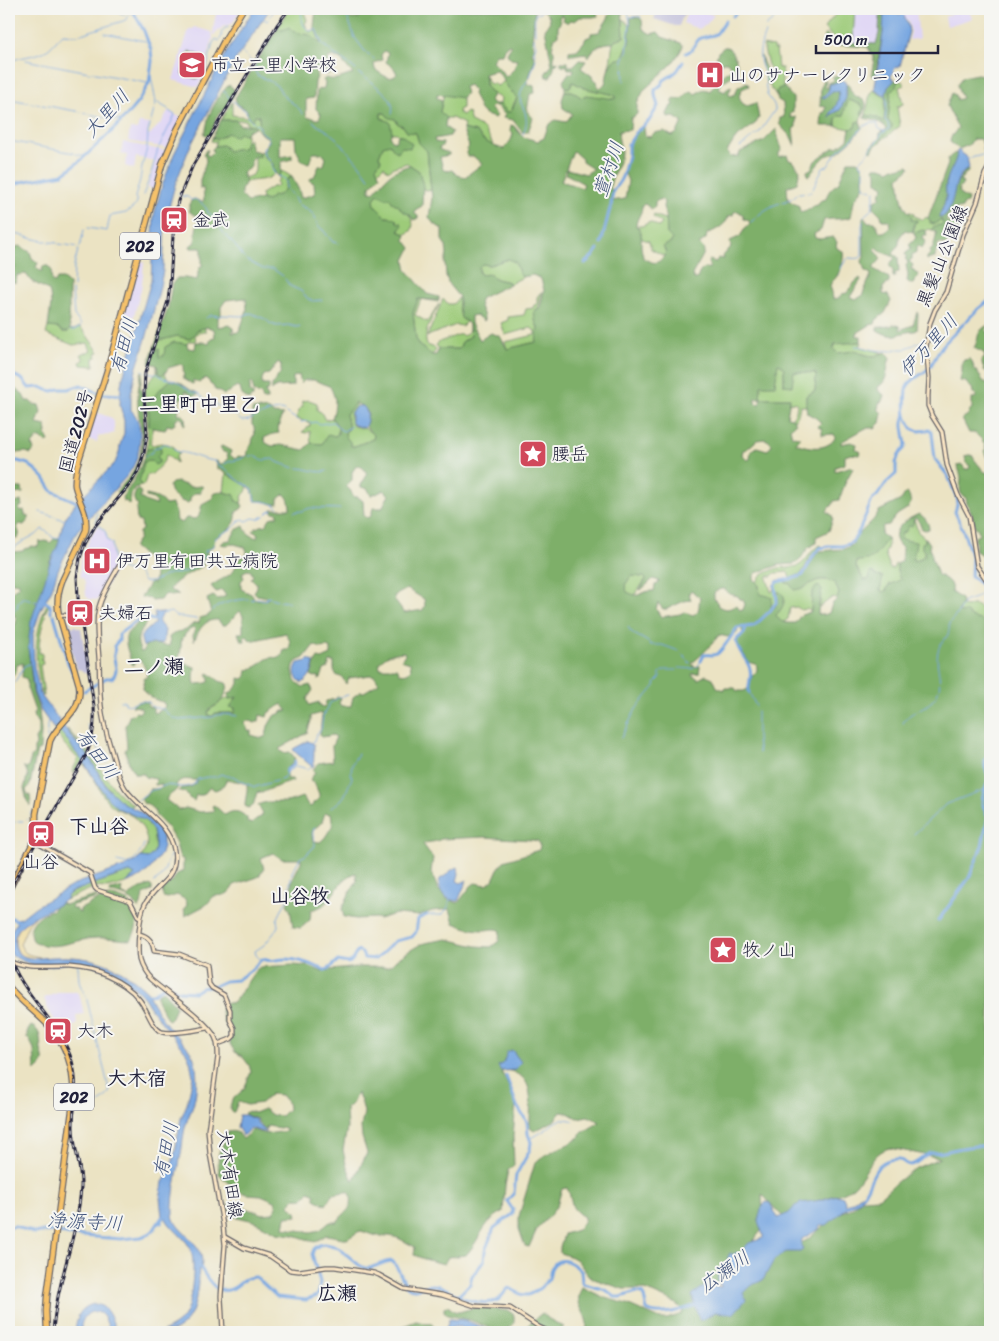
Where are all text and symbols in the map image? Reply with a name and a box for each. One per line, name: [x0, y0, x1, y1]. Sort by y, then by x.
scale bar: [816, 22, 939, 54]
text: 500 m: [824, 27, 868, 53]
place label: 市立二里小学校: [211, 49, 337, 81]
school or university icon: 市立二里小学校: [177, 50, 207, 80]
place label: 山のサナーレクリニック: [729, 59, 926, 91]
hospital icon: 山のサナーレクリニック: [695, 60, 725, 90]
water label: 大里川: [75, 81, 138, 145]
water label: 萱村川: [584, 137, 633, 201]
street label: 黒髪山公園線: [907, 200, 977, 312]
place label: 金武: [193, 204, 229, 236]
station icon: 金武: [159, 205, 189, 235]
road number: 202: [120, 232, 160, 260]
water label: 伊万里川: [891, 306, 966, 385]
water label: 有田川: [100, 313, 147, 377]
street label: 国道202号: [49, 385, 103, 477]
district label: 二里町中里乙: [139, 387, 259, 422]
place label: 腰岳: [552, 438, 588, 470]
place icon: 腰岳: [518, 439, 548, 469]
place label: 伊万里有田共立病院: [116, 545, 278, 577]
hospital icon: 伊万里有田共立病院: [82, 546, 112, 576]
place label: 夫婦石: [99, 597, 153, 629]
station icon: 夫婦石: [65, 598, 95, 628]
district label: 二ノ瀬: [124, 649, 184, 684]
water label: 有田川: [67, 722, 128, 787]
district label: 下山谷: [69, 809, 129, 844]
station icon: 山谷: [26, 819, 56, 849]
place label: 山谷: [23, 846, 59, 878]
district label: 山谷牧: [270, 879, 330, 914]
place label: 牧ノ山: [742, 934, 796, 966]
place icon: 牧ノ山: [708, 935, 738, 965]
place label: 大木: [77, 1015, 113, 1047]
station icon: 大木: [43, 1016, 73, 1046]
district label: 大木宿: [107, 1061, 167, 1096]
road number: 202: [54, 1084, 94, 1110]
water label: 有田川: [143, 1118, 188, 1180]
street label: 大木有田線: [208, 1127, 252, 1221]
water label: 浄源寺川: [46, 1203, 124, 1240]
water label: 広瀬川: [691, 1242, 757, 1301]
district label: 広瀬: [317, 1276, 357, 1311]

